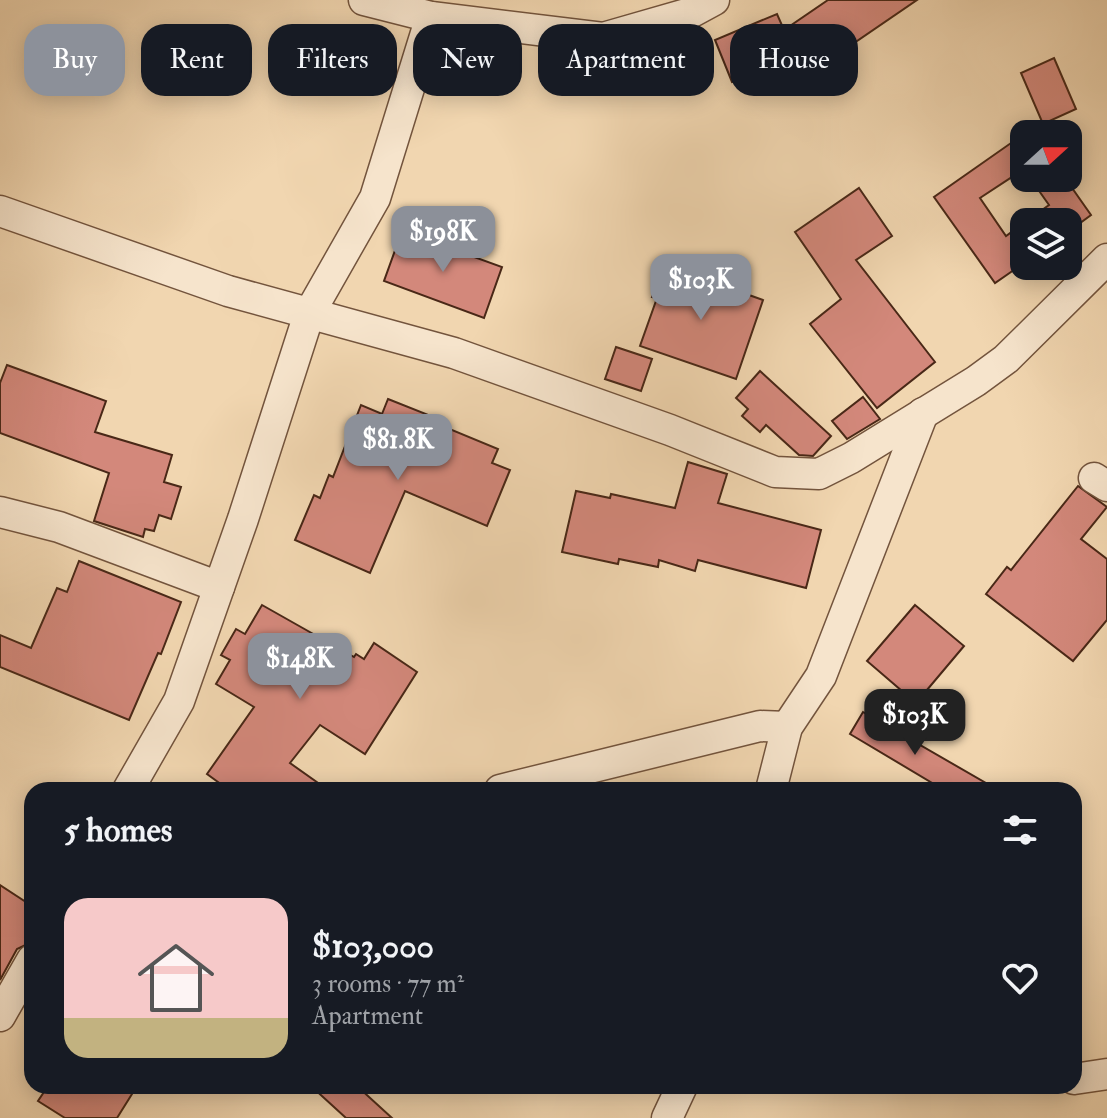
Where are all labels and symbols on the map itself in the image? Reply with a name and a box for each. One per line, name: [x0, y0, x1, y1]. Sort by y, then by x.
north arrow: [1010, 120, 1082, 192]
pin: $198K: [387, 206, 499, 274]
pin: $103K: [645, 254, 757, 322]
pin: $81.8K: [333, 414, 463, 482]
pin: $148K: [244, 633, 356, 701]
pin: $103K: [859, 689, 971, 757]

